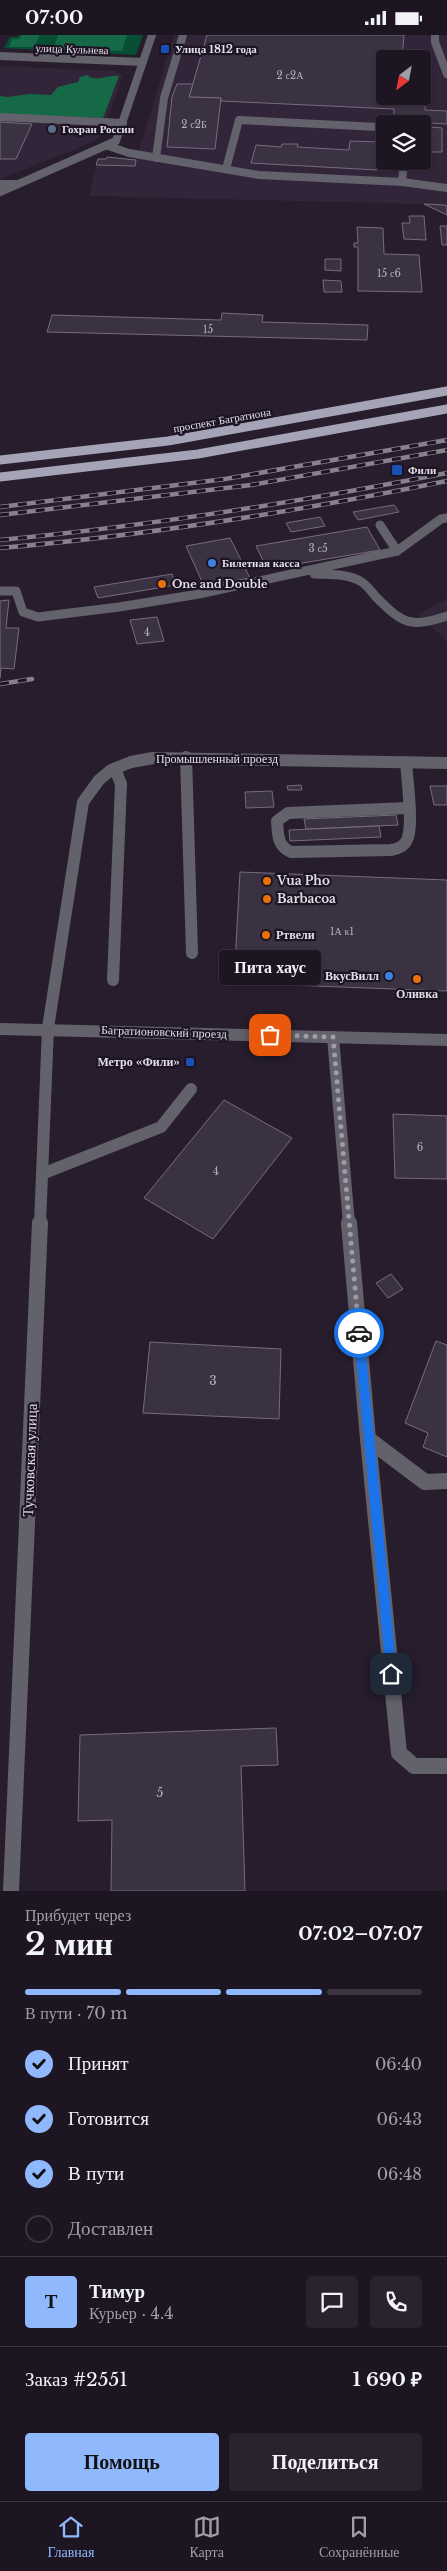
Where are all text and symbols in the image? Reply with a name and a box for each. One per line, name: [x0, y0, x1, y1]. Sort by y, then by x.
text: 07:00: [25, 6, 83, 29]
street label: улица Кульнева: [35, 41, 109, 57]
place label: Улица 1812 года: [175, 42, 257, 56]
marker: Улица 1812 года: [159, 43, 171, 55]
north arrow: [376, 50, 431, 105]
map controls: [376, 50, 431, 170]
house number: 2 с2А: [277, 69, 304, 82]
button: layers: [376, 115, 431, 170]
house number: 2 с2Б: [181, 118, 207, 131]
place label: Гохран России: [62, 122, 135, 136]
marker: Гохран России: [46, 123, 58, 135]
house number: 15 с6: [377, 267, 401, 280]
house number: 15: [203, 323, 213, 336]
street label: проспект Багратиона: [172, 405, 272, 435]
marker: Фили: [390, 463, 404, 477]
place label: Фили: [408, 463, 437, 477]
house number: 3 с5: [308, 542, 328, 555]
place label: Билетная касса: [222, 556, 300, 570]
marker: Билетная касса: [206, 557, 218, 569]
place label: One and Double: [172, 577, 268, 591]
marker: One and Double: [156, 578, 168, 590]
house number: 4: [144, 626, 150, 639]
street label: Промышленный проезд: [156, 751, 278, 766]
place label: Vua Pho: [276, 873, 330, 888]
marker: Vua Pho: [261, 875, 273, 887]
place label: Barbacoa: [277, 891, 336, 906]
marker: Barbacoa: [261, 893, 273, 905]
house number: 1А к1: [330, 925, 354, 938]
place label: Ртвели: [276, 927, 315, 942]
marker: Ртвели: [260, 929, 272, 941]
callout: Пита хаус: [219, 950, 321, 985]
text: Пита хаус: [234, 957, 306, 977]
place label: ВкусВилл: [325, 968, 379, 983]
marker: ВкусВилл: [383, 970, 395, 982]
marker: Оливка: [411, 973, 423, 985]
place label: Оливка: [396, 986, 438, 1001]
pin: [249, 1014, 291, 1056]
icon: bag: [256, 1021, 284, 1049]
street label: Багратионовский проезд: [101, 1022, 227, 1041]
place label: Метро «Фили»: [97, 1054, 180, 1069]
marker: Метро «Фили»: [184, 1056, 196, 1068]
house number: 6: [417, 1141, 423, 1154]
house number: 4: [213, 1165, 219, 1178]
courier: [334, 1308, 384, 1358]
icon: car: [345, 1319, 373, 1347]
house number: 3: [209, 1373, 217, 1388]
street label: Тучковская улица: [18, 1403, 41, 1517]
pin: [370, 1653, 412, 1695]
icon: home: [377, 1660, 405, 1688]
house number: 5: [157, 1785, 164, 1800]
text: Прибудет через: [25, 1905, 131, 1925]
text: 07:02–07:07: [298, 1922, 422, 1945]
text: 2 мин: [25, 1924, 113, 1964]
text: В пути · 70 m: [25, 2003, 127, 2023]
icon: check: [25, 2050, 53, 2078]
text: Принят: [68, 2052, 129, 2075]
text: 06:40: [375, 2054, 422, 2074]
icon: check: [25, 2105, 53, 2133]
text: Готовится: [68, 2107, 149, 2130]
text: 06:43: [377, 2109, 422, 2129]
icon: check: [25, 2160, 53, 2188]
text: В пути: [68, 2162, 124, 2185]
text: 06:48: [377, 2164, 422, 2184]
text: Доставлен: [68, 2217, 153, 2240]
button: chat: [306, 2276, 358, 2328]
button: phone: [370, 2276, 422, 2328]
text: Тимур: [89, 2280, 145, 2303]
text: Т: [45, 2290, 57, 2313]
text: Курьер · 4.4: [89, 2303, 174, 2323]
text: Заказ #2551: [25, 2368, 128, 2391]
text: 1 690 ₽: [353, 2368, 422, 2391]
button: Помощь: [25, 2433, 219, 2491]
button: Поделиться: [229, 2433, 422, 2491]
tab: Главная: [47, 2513, 94, 2561]
tab: Карта: [189, 2513, 224, 2561]
tab: Сохранённые: [319, 2513, 400, 2561]

